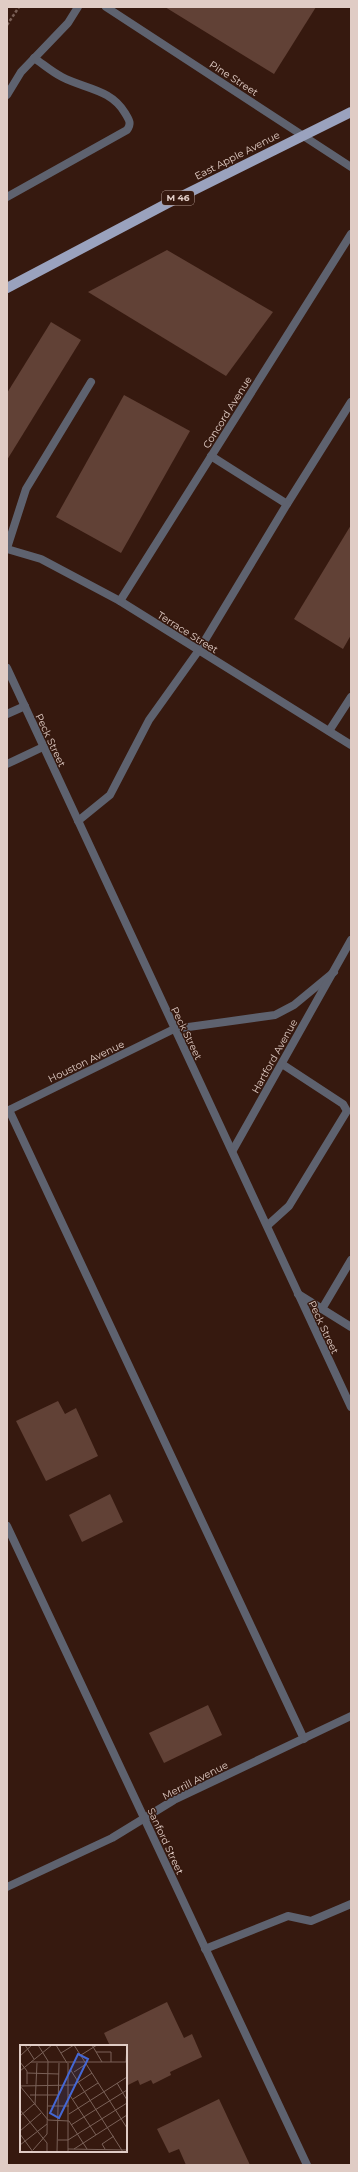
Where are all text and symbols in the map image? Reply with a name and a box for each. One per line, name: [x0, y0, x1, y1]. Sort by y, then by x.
street label: Pine Street: [207, 58, 261, 99]
street label: East Apple Avenue: [192, 128, 282, 183]
road number: M 46: [162, 191, 194, 205]
street label: Concord Avenue: [200, 374, 255, 451]
street label: Terrace Street: [155, 609, 220, 656]
street label: Peck Street: [33, 711, 69, 769]
street label: Peck Street: [168, 1005, 205, 1062]
street label: Hartford Avenue: [249, 1017, 300, 1096]
street label: Houston Avenue: [46, 1037, 126, 1086]
street label: Peck Street: [306, 1298, 342, 1356]
street label: Merrill Avenue: [160, 1758, 230, 1803]
street label: Sanford Street: [144, 1806, 187, 1877]
inset map: [20, 2045, 127, 2152]

